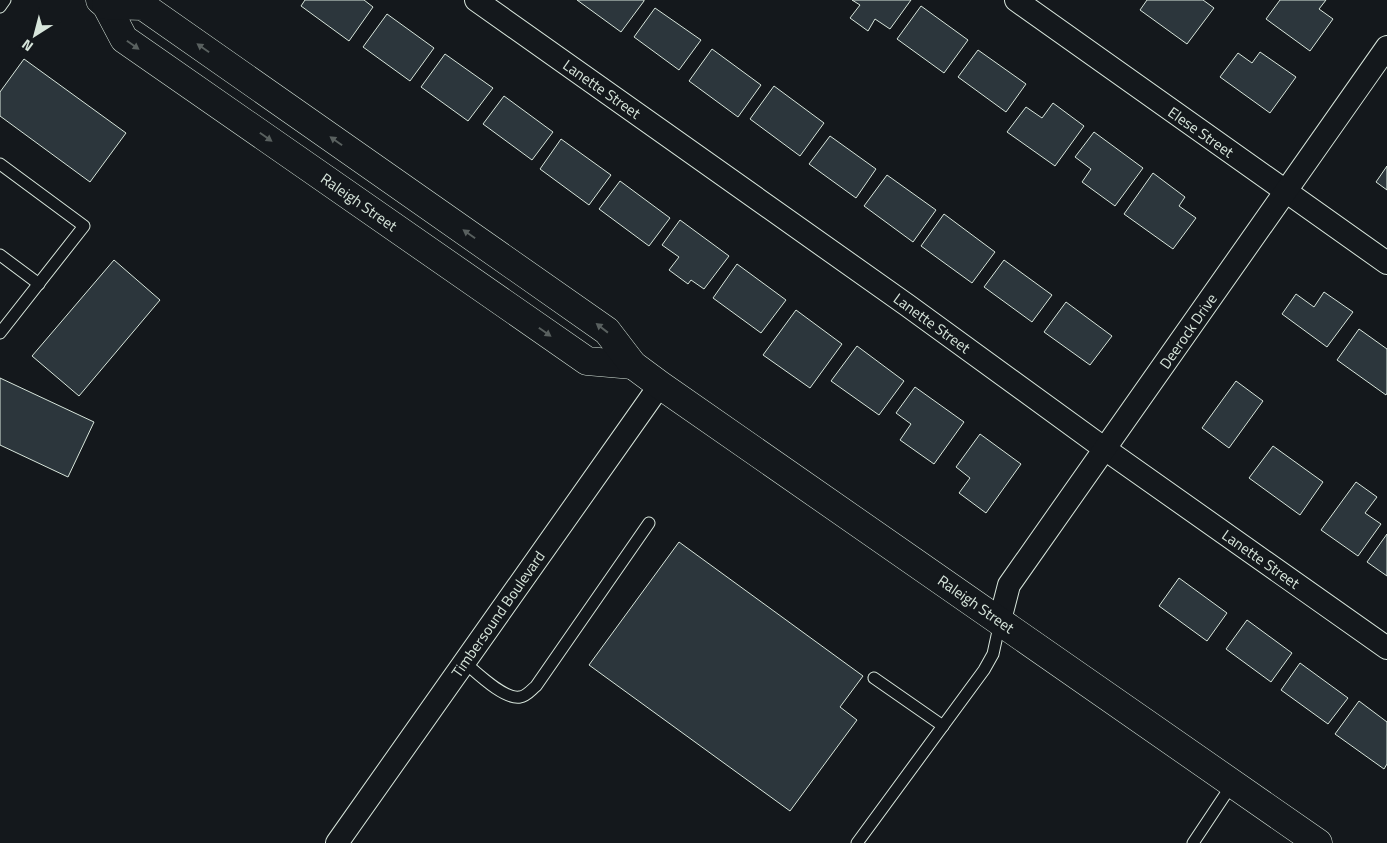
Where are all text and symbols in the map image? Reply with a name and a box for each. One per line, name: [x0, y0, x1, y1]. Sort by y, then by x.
north arrow: [10, 10, 60, 60]
text: N: [17, 35, 37, 57]
one-way arrow: [126, 40, 139, 50]
one-way arrow: [196, 43, 209, 53]
street label: Lanette Street: [558, 54, 646, 125]
street label: Elese Street: [1163, 101, 1239, 164]
one-way arrow: [259, 132, 273, 142]
one-way arrow: [329, 136, 343, 146]
street label: Raleigh Street: [316, 167, 403, 237]
one-way arrow: [462, 229, 476, 239]
street label: Lanette Street: [889, 287, 976, 359]
street label: Deerock Drive: [1153, 289, 1223, 373]
one-way arrow: [596, 322, 609, 333]
one-way arrow: [538, 327, 552, 337]
street label: Lanette Street: [1217, 524, 1305, 595]
street label: Timbersound Boulevard: [446, 546, 550, 682]
street label: Raleigh Street: [933, 569, 1020, 639]

